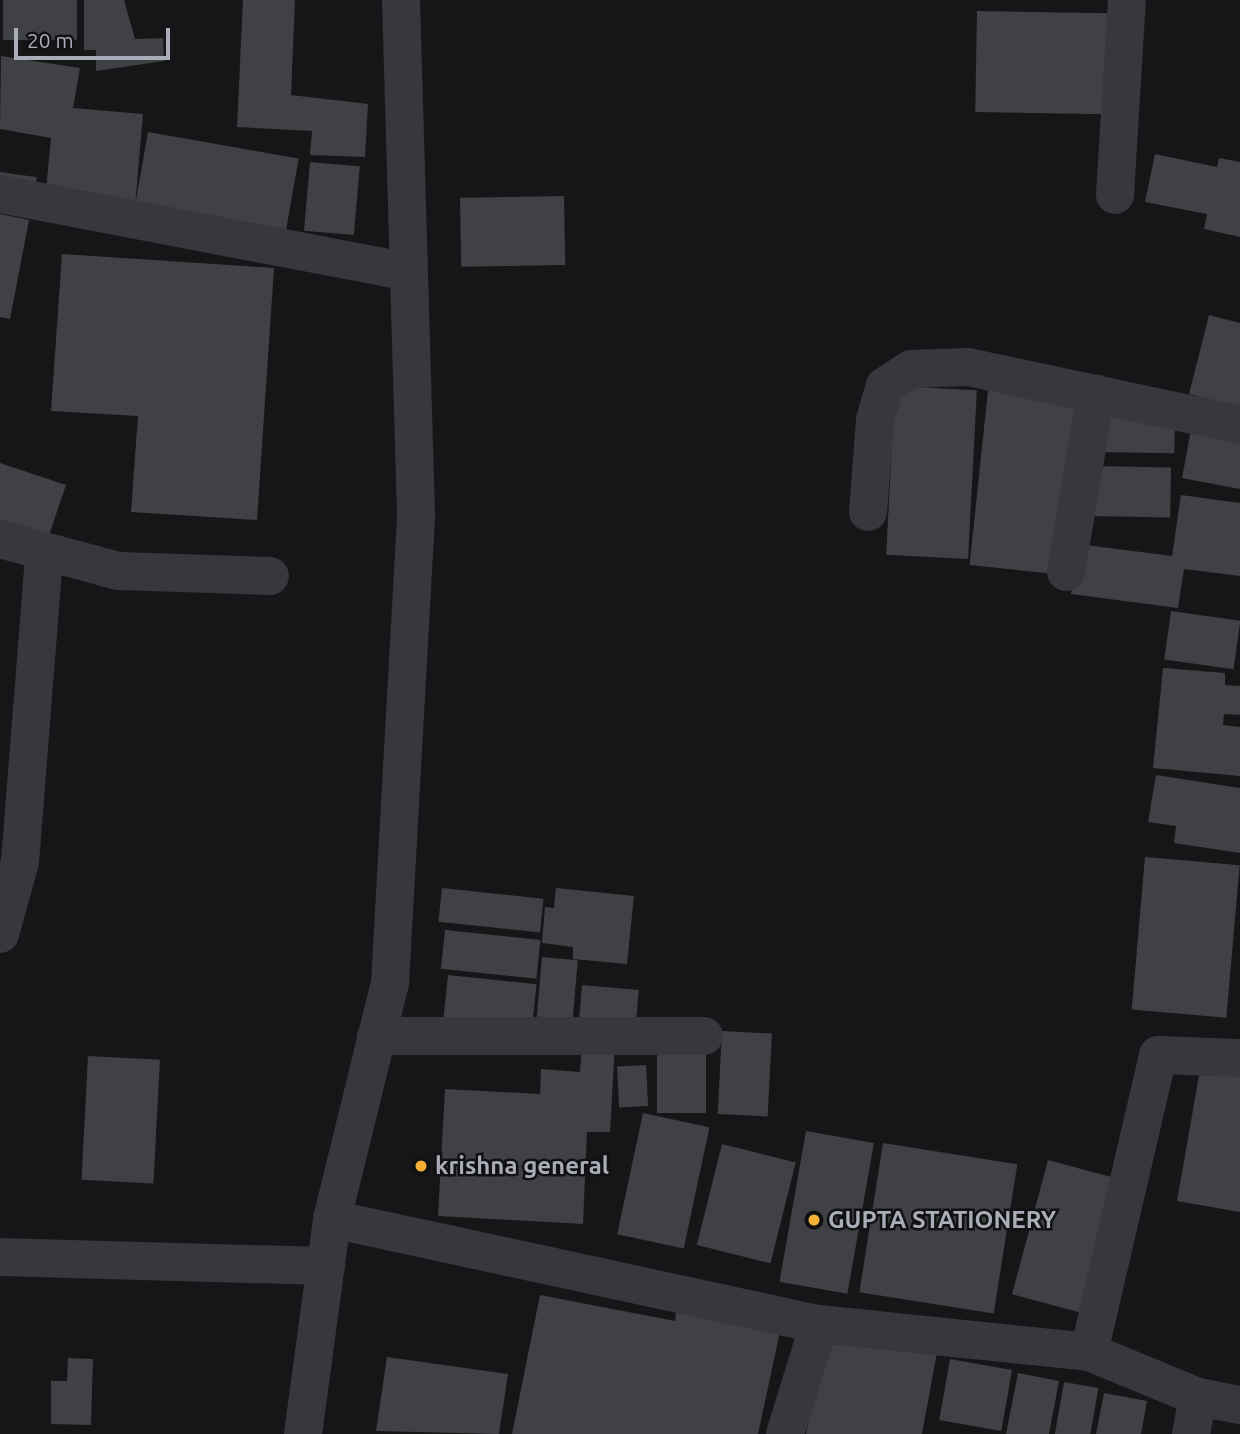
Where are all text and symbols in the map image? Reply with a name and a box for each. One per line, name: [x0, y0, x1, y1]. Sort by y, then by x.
scale bar: [18, 14, 173, 58]
text: 20 m: [27, 28, 74, 52]
place label: krishna general: [435, 1152, 609, 1180]
marker: krishna general: [413, 1158, 429, 1174]
place label: GUPTA STATIONERY: [828, 1206, 1056, 1234]
marker: GUPTA STATIONERY: [806, 1212, 822, 1228]

